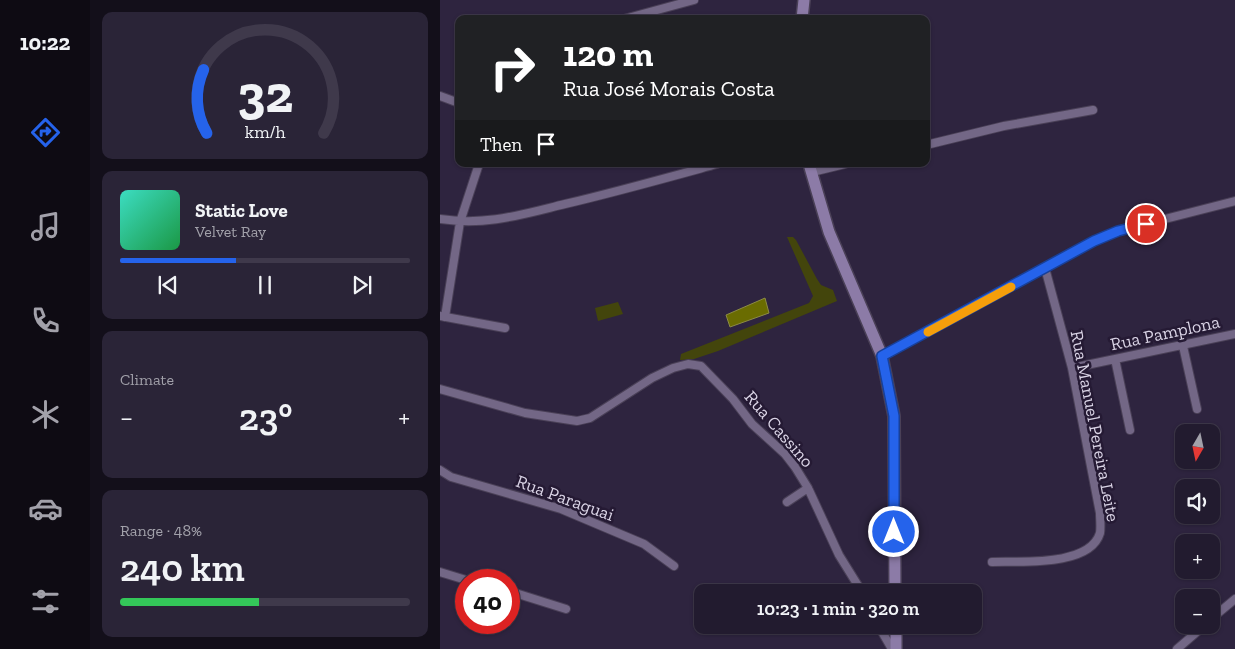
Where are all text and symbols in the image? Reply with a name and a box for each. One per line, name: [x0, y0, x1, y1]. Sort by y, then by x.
text: 10:22: [20, 29, 70, 56]
text: 120 m: [563, 33, 653, 75]
icon: right: [480, 35, 545, 100]
text: 32: [237, 63, 293, 125]
text: Rua José Morais Costa: [563, 75, 775, 102]
icon: directions: [28, 115, 63, 150]
text: km/h: [245, 121, 285, 143]
icon: arrive: [532, 130, 560, 158]
text: Then: [480, 133, 522, 156]
text: Static Love: [195, 199, 288, 222]
pin: [1125, 203, 1167, 245]
icon: music: [28, 209, 63, 244]
icon: arrive: [1132, 210, 1160, 238]
text: Velvet Ray: [195, 222, 266, 241]
icon: previous: [154, 271, 182, 299]
icon: pause: [251, 271, 279, 299]
icon: next: [348, 271, 376, 299]
icon: phone: [28, 303, 63, 338]
street label: Rua Pamplona: [1108, 311, 1222, 355]
street label: Rua Manuel Pereira Leite: [1066, 328, 1124, 524]
text: Climate: [120, 370, 174, 389]
street label: Rua Cassino: [740, 386, 818, 472]
text: 23°: [239, 394, 293, 440]
icon: climate: [28, 397, 63, 432]
text: −: [120, 401, 133, 434]
text: +: [398, 401, 410, 434]
north arrow: [1175, 424, 1220, 469]
map controls: [1175, 424, 1220, 634]
street label: Rua Paraguai: [513, 470, 617, 526]
button: sound: [1175, 479, 1220, 524]
icon: car: [28, 491, 63, 526]
position arrow: [867, 505, 919, 557]
text: Range · 48%: [120, 521, 202, 540]
button: +: [1175, 534, 1220, 579]
text: 240 km: [120, 545, 245, 591]
speed limit sign: 40: [455, 569, 520, 634]
icon: filters: [28, 584, 63, 619]
button: −: [1175, 589, 1220, 634]
text: 10:23 · 1 min · 320 m: [757, 597, 919, 620]

